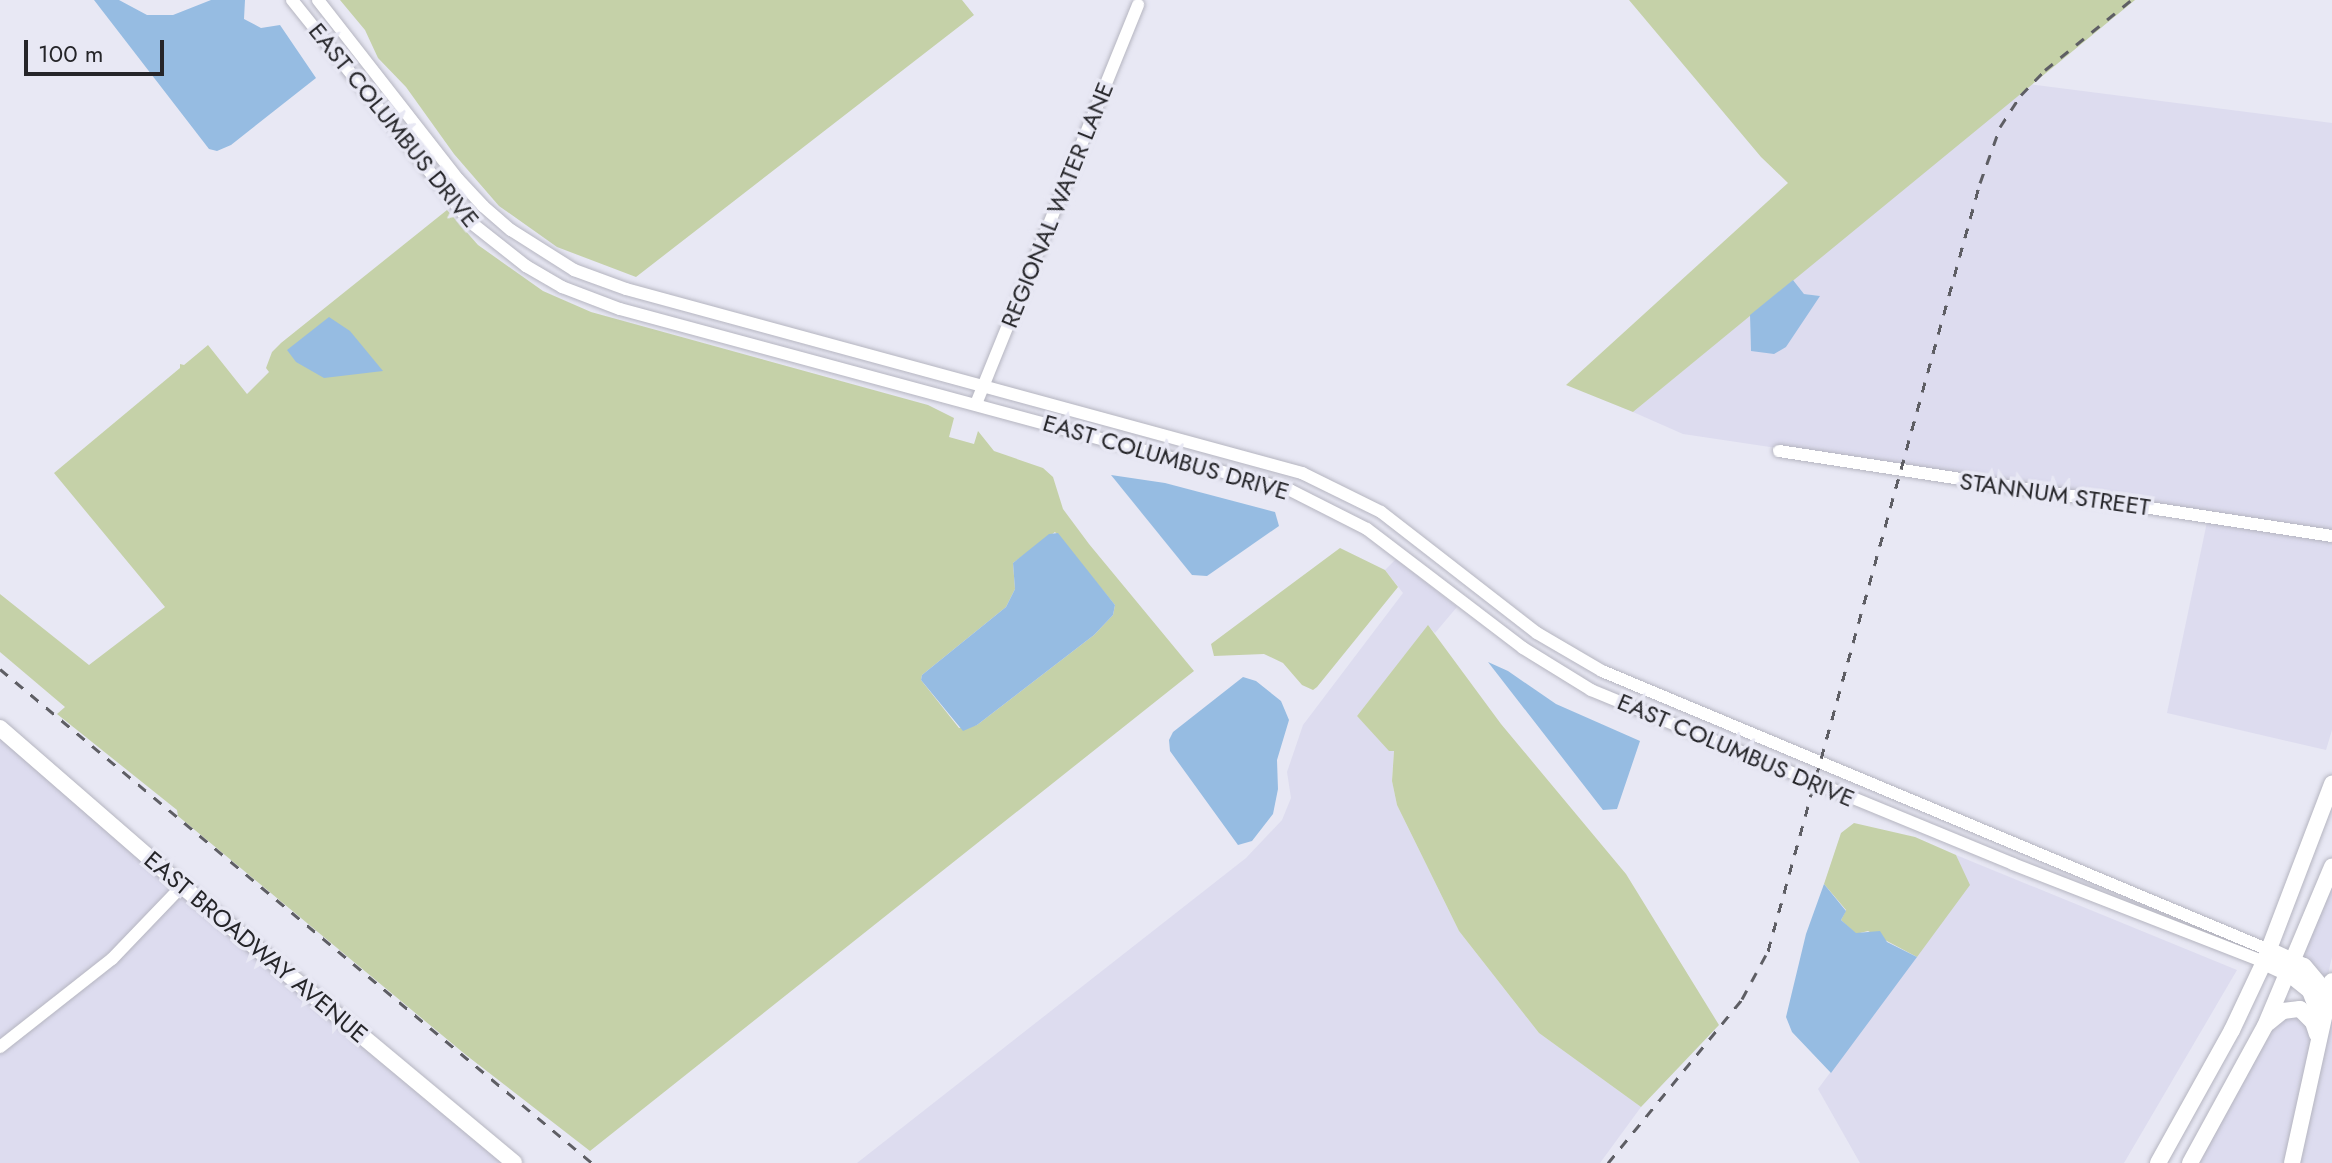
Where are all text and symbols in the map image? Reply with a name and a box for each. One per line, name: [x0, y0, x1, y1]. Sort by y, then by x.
street label: EAST COLUMBUS DRIVE: [303, 17, 485, 233]
scale bar: [28, 24, 168, 74]
text: 100 m: [38, 36, 104, 71]
street label: REGIONAL WATER LANE: [995, 78, 1119, 332]
street label: EAST COLUMBUS DRIVE: [1040, 408, 1292, 506]
street label: STANNUM STREET: [1958, 466, 2152, 522]
street label: EAST COLUMBUS DRIVE: [1613, 687, 1859, 813]
street label: EAST BROADWAY AVENUE: [139, 845, 373, 1049]

